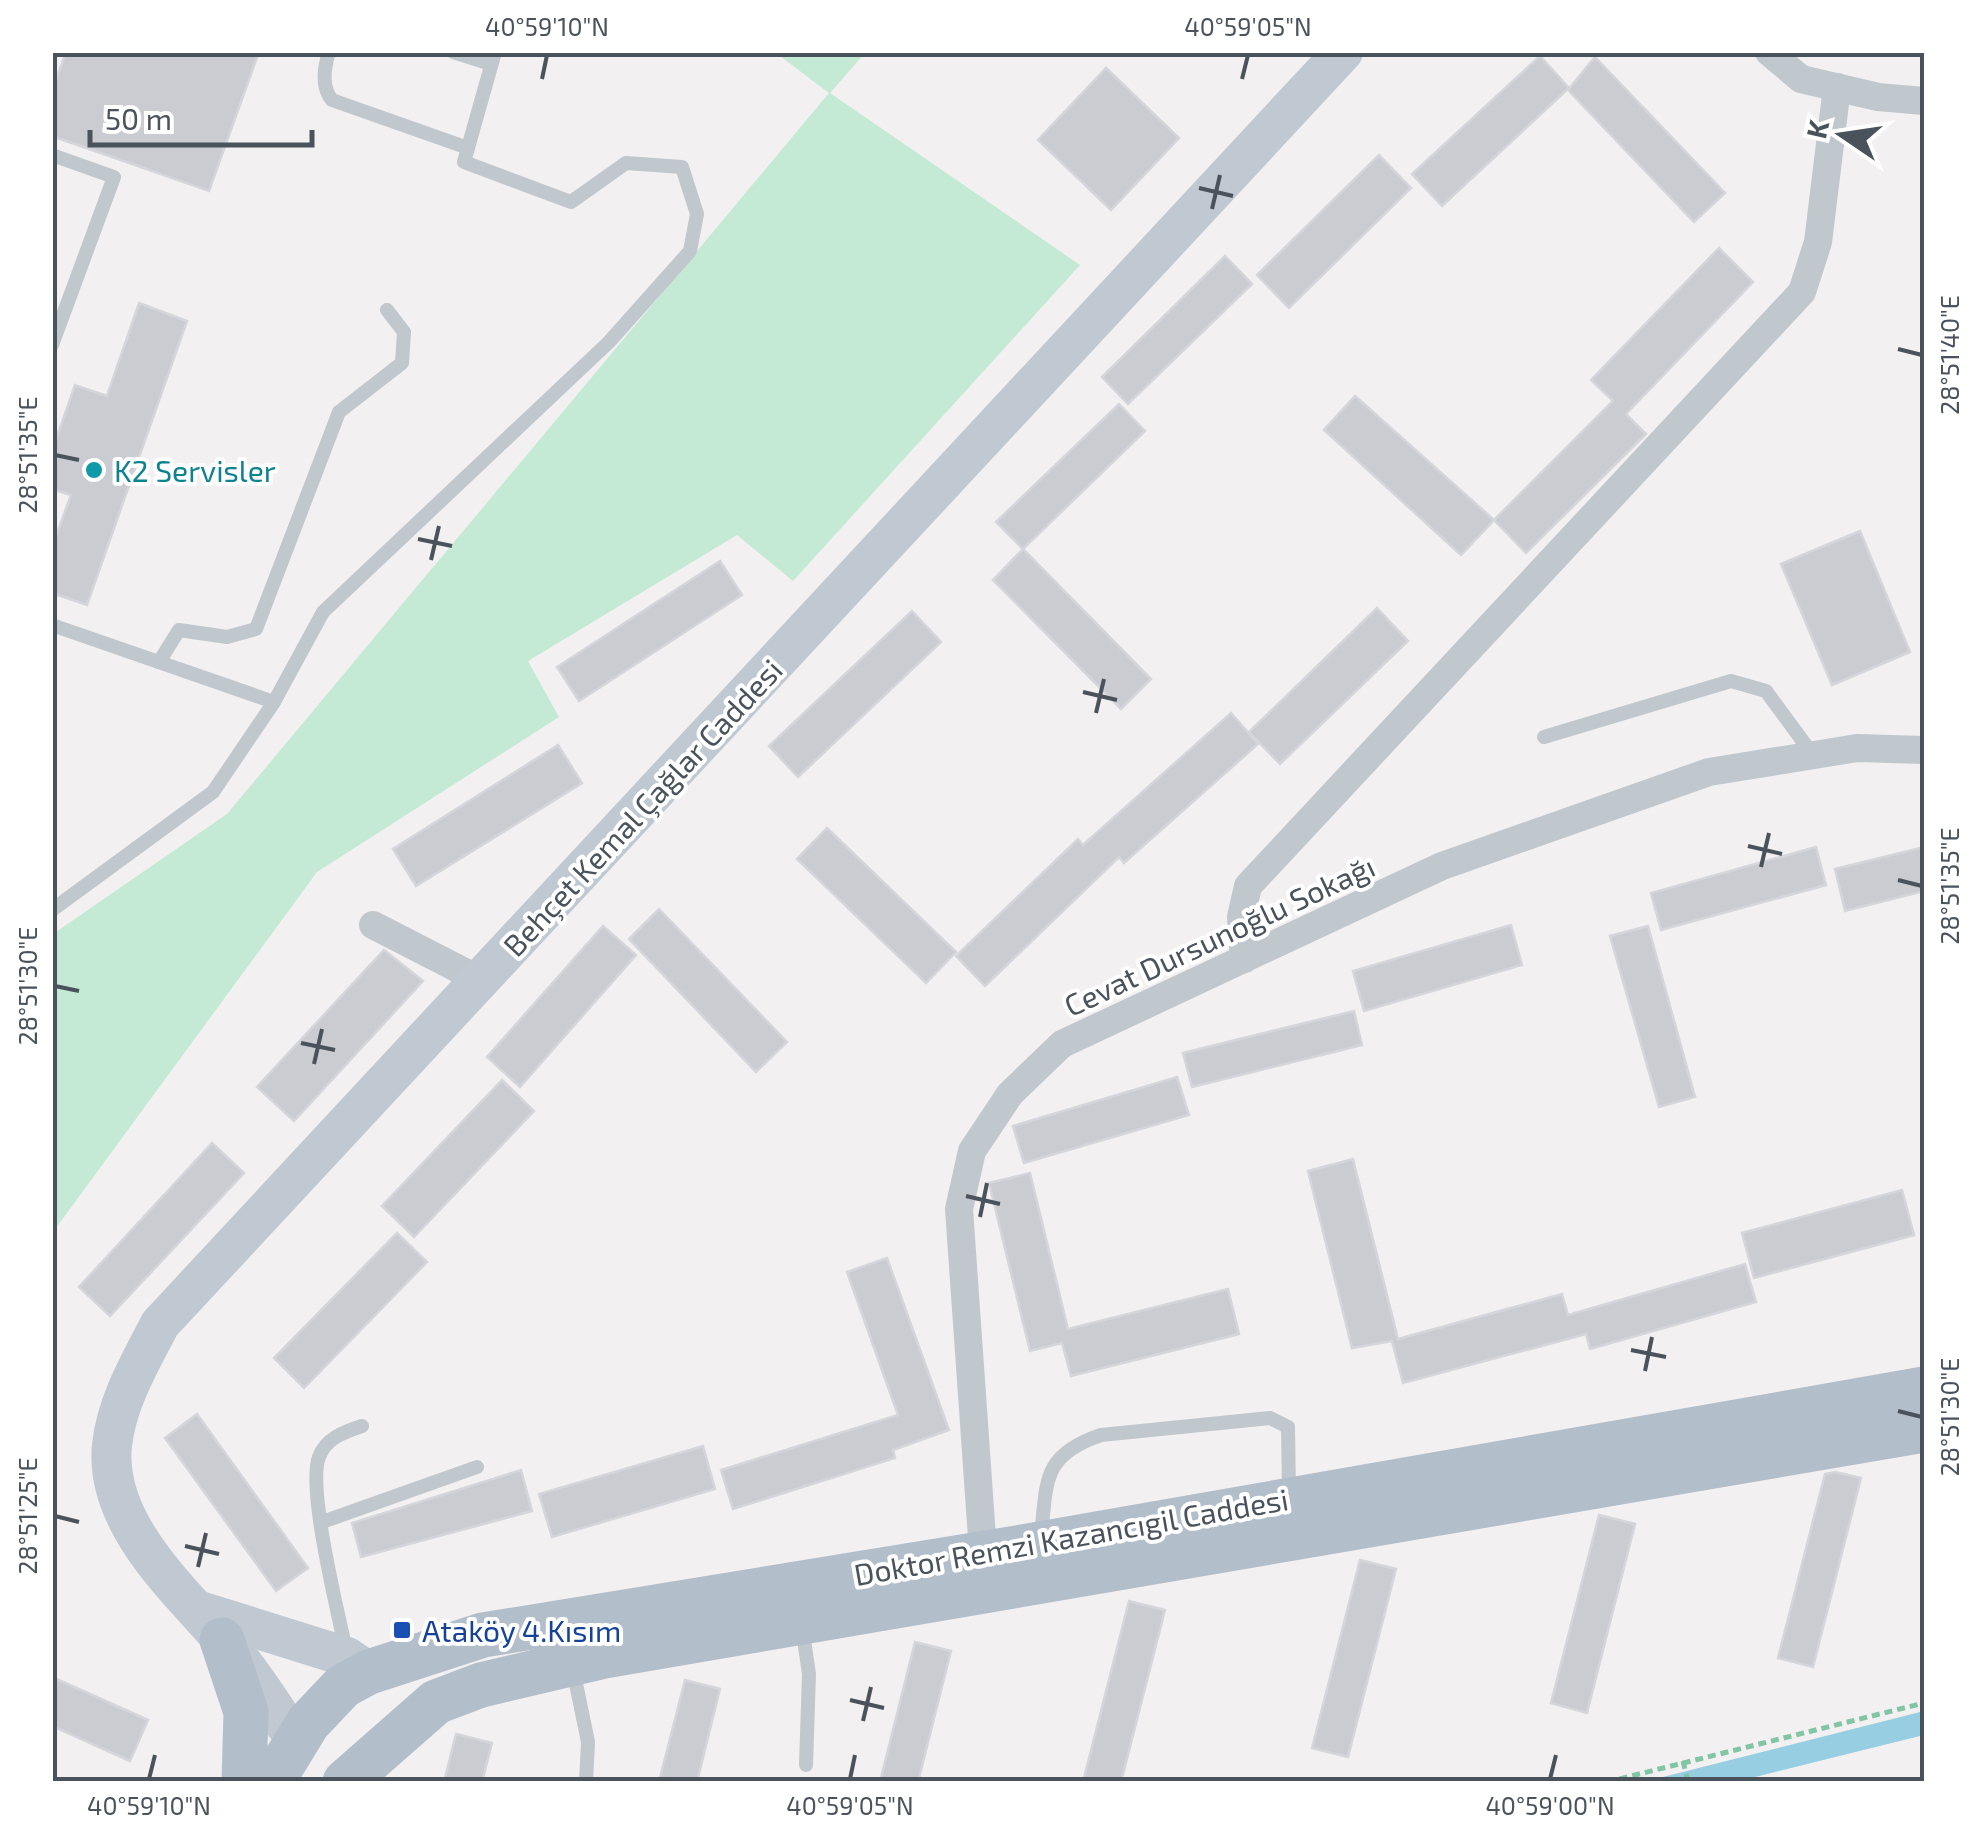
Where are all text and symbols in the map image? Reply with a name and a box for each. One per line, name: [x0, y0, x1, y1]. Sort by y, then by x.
text: 40°59'10"N: [485, 11, 609, 41]
text: 40°59'05"N: [1184, 11, 1312, 41]
scale bar: [90, 85, 312, 147]
north arrow: [1792, 85, 1892, 185]
text: 50 m: [105, 100, 172, 136]
text: K: [1798, 116, 1835, 142]
text: 28°51'40"E: [1934, 295, 1964, 415]
text: 28°51'35"E: [12, 396, 42, 514]
place label: K2 Servisler: [114, 452, 276, 488]
marker: K2 Servisler: [83, 459, 105, 481]
street label: Behçet Kemal Çağlar Caddesi: [495, 651, 790, 963]
text: 28°51'35"E: [1934, 827, 1964, 945]
street label: Cevat Dursunoğlu Sokağı: [1058, 847, 1380, 1023]
text: 28°51'30"E: [12, 927, 42, 1045]
text: 28°51'30"E: [1934, 1358, 1964, 1476]
text: 28°51'25"E: [12, 1457, 42, 1575]
street label: Doktor Remzi Kazancıgil Caddesi: [851, 1480, 1291, 1592]
place label: Ataköy 4.Kısım: [422, 1612, 621, 1648]
marker: Ataköy 4.Kısım: [391, 1619, 413, 1641]
text: 40°59'10"N: [87, 1790, 211, 1820]
text: 40°59'05"N: [786, 1790, 914, 1820]
text: 40°59'00"N: [1485, 1790, 1615, 1820]

